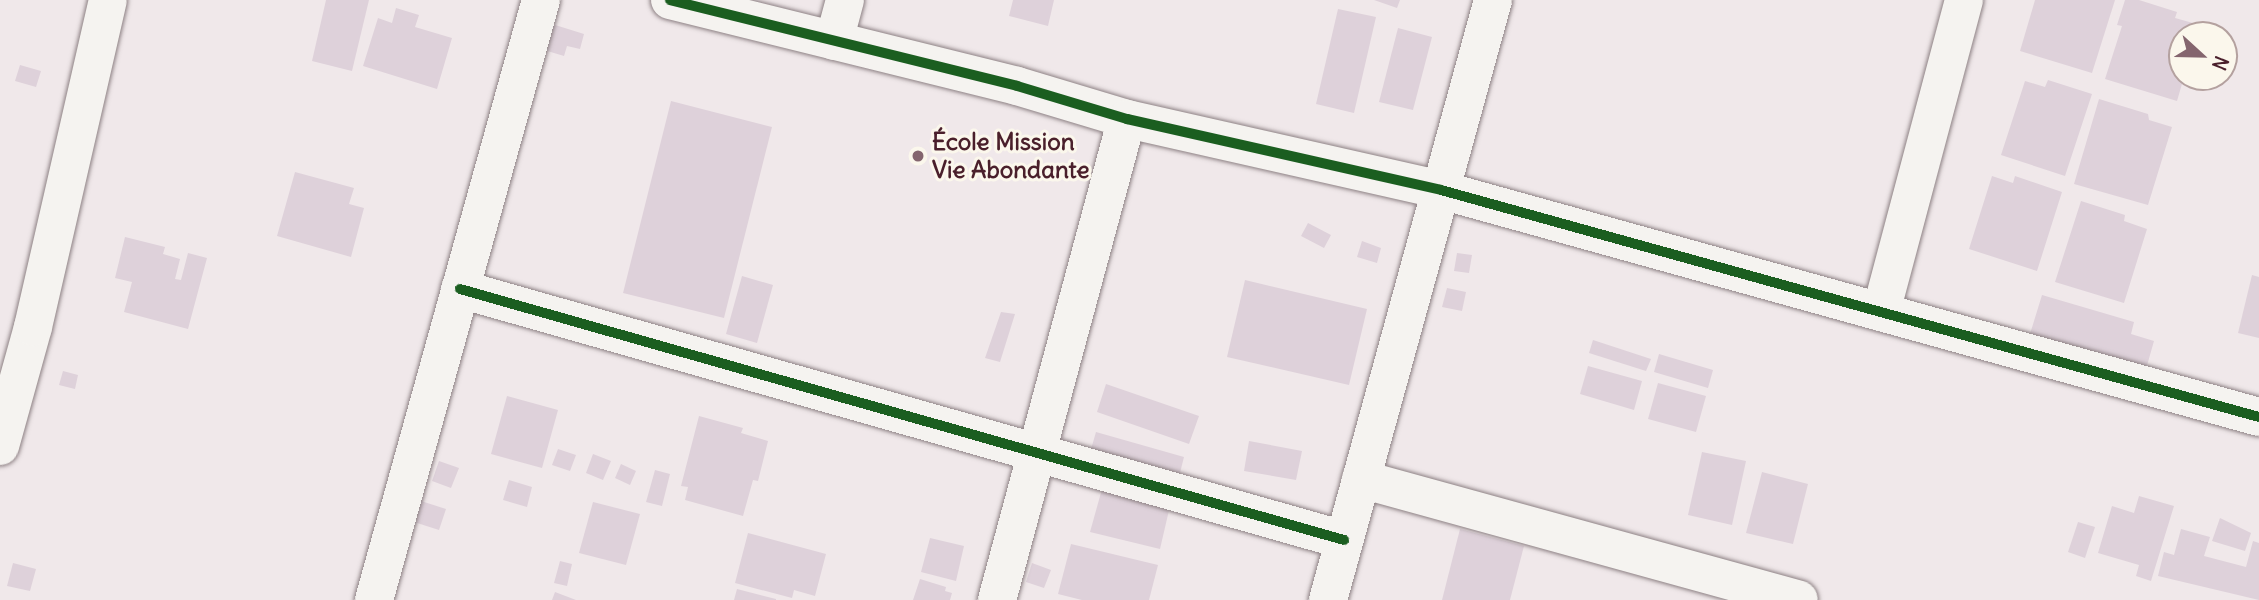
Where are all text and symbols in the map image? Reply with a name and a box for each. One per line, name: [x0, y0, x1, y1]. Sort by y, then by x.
north arrow: [2168, 21, 2238, 91]
text: N: [2207, 53, 2234, 74]
place label: École Mission Vie Abondante: [932, 128, 1089, 184]
marker: École Mission Vie Abondante: [910, 148, 926, 164]

